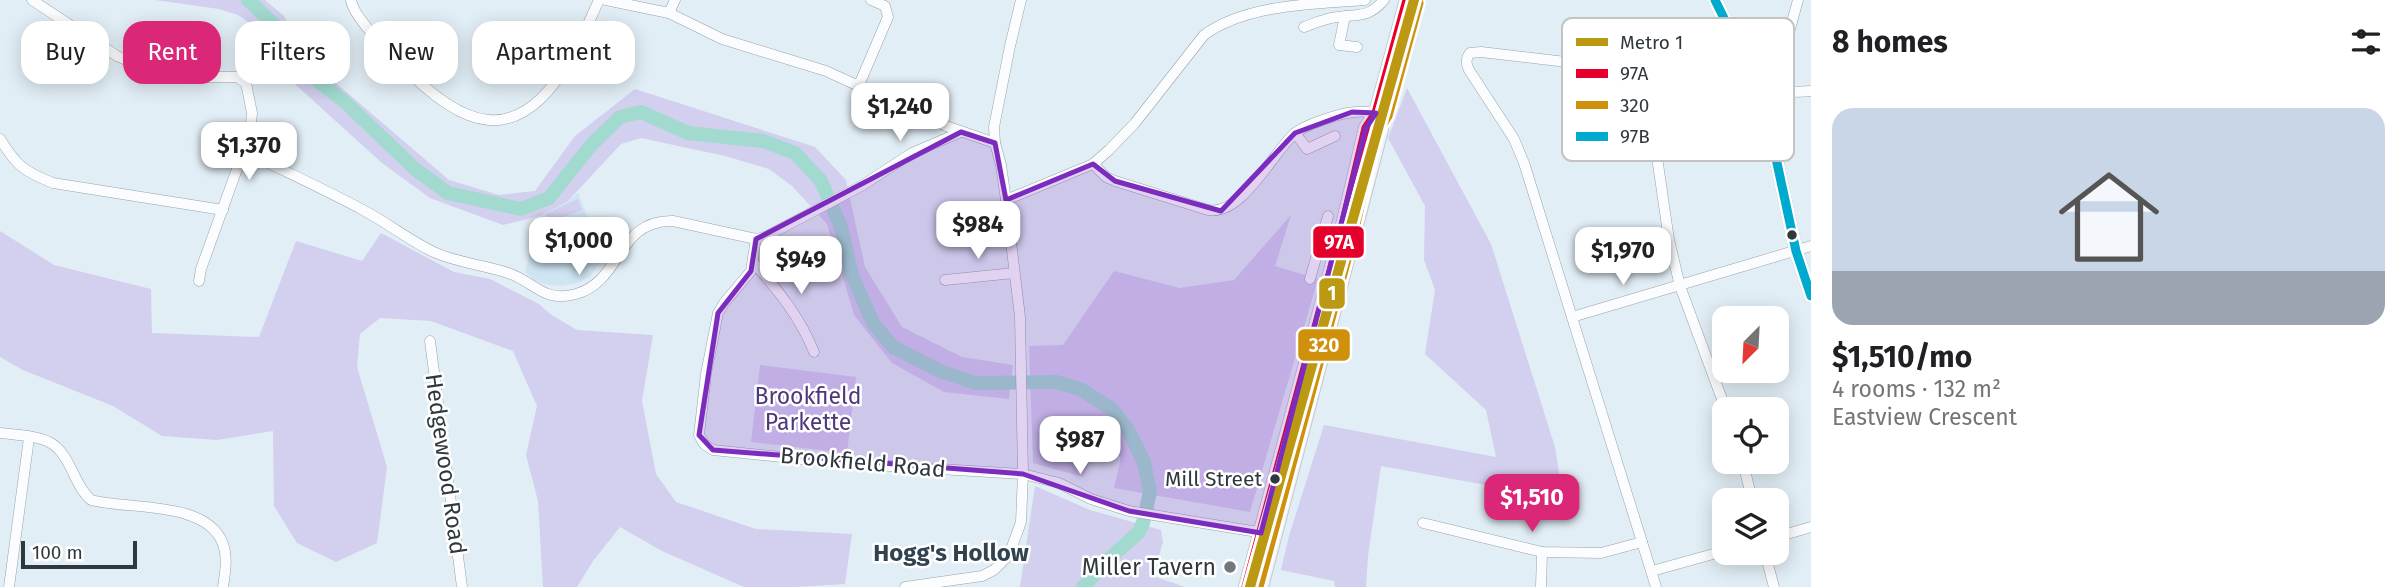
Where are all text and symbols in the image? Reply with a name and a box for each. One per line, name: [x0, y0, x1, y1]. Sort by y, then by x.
legend: [1562, 18, 1794, 161]
chip: Buy: [21, 21, 109, 84]
chip: Rent: [123, 21, 221, 84]
chip: Filters: [235, 21, 350, 84]
chip: New: [364, 21, 458, 84]
chip: Apartment: [472, 21, 635, 84]
icon: filters: [2347, 23, 2385, 61]
text: 8 homes: [1832, 24, 1948, 60]
text: Metro 1: [1620, 31, 1683, 54]
text: 97A: [1620, 62, 1649, 85]
pin: $1,240: [843, 83, 957, 143]
text: $1,240: [867, 92, 933, 120]
text: 320: [1620, 94, 1649, 117]
pin: $1,370: [192, 122, 306, 182]
text: 97B: [1620, 125, 1650, 148]
text: $1,370: [217, 131, 281, 159]
icon: home: [2046, 154, 2172, 280]
pin: $984: [937, 202, 1019, 261]
text: $984: [952, 210, 1004, 238]
pin: $1,000: [522, 218, 636, 277]
line badge: 97A: [1312, 225, 1365, 259]
text: $1,000: [545, 226, 613, 254]
pin: $1,970: [1566, 228, 1680, 287]
unlabelled marker: [1785, 228, 1799, 242]
text: 97A: [1324, 231, 1355, 254]
pin: $949: [760, 236, 842, 296]
text: $1,970: [1591, 236, 1655, 264]
text: $949: [776, 245, 826, 273]
line badge: 1: [1318, 277, 1346, 310]
text: 1: [1328, 282, 1336, 305]
north arrow: [1712, 306, 1788, 383]
map controls: [1712, 306, 1789, 565]
line badge: 320: [1297, 328, 1351, 362]
text: 320: [1308, 334, 1339, 357]
text: $1,510/mo: [1832, 339, 1972, 375]
street label: Hedgewood Road: [419, 372, 473, 556]
text: 4 rooms · 132 m²: [1832, 375, 2001, 403]
park label: Brookfield Parkette: [755, 382, 861, 436]
button: locate: [1712, 397, 1789, 474]
text: Eastview Crescent: [1832, 403, 2017, 431]
pin: $987: [1039, 416, 1121, 476]
text: $987: [1056, 425, 1104, 453]
street label: Brookfield Road: [779, 441, 947, 483]
place label: Mill Street: [1165, 466, 1262, 492]
marker: Mill Street: [1268, 472, 1282, 486]
pin: $1,510: [1475, 475, 1589, 534]
text: $1,510: [1500, 483, 1564, 511]
button: layers: [1712, 488, 1789, 565]
scale bar: [21, 538, 136, 570]
district label: Hogg's Hollow: [873, 539, 1029, 567]
text: 100 m: [32, 541, 83, 564]
place label: Miller Tavern: [1082, 553, 1216, 581]
marker: Miller Tavern: [1222, 559, 1238, 575]

